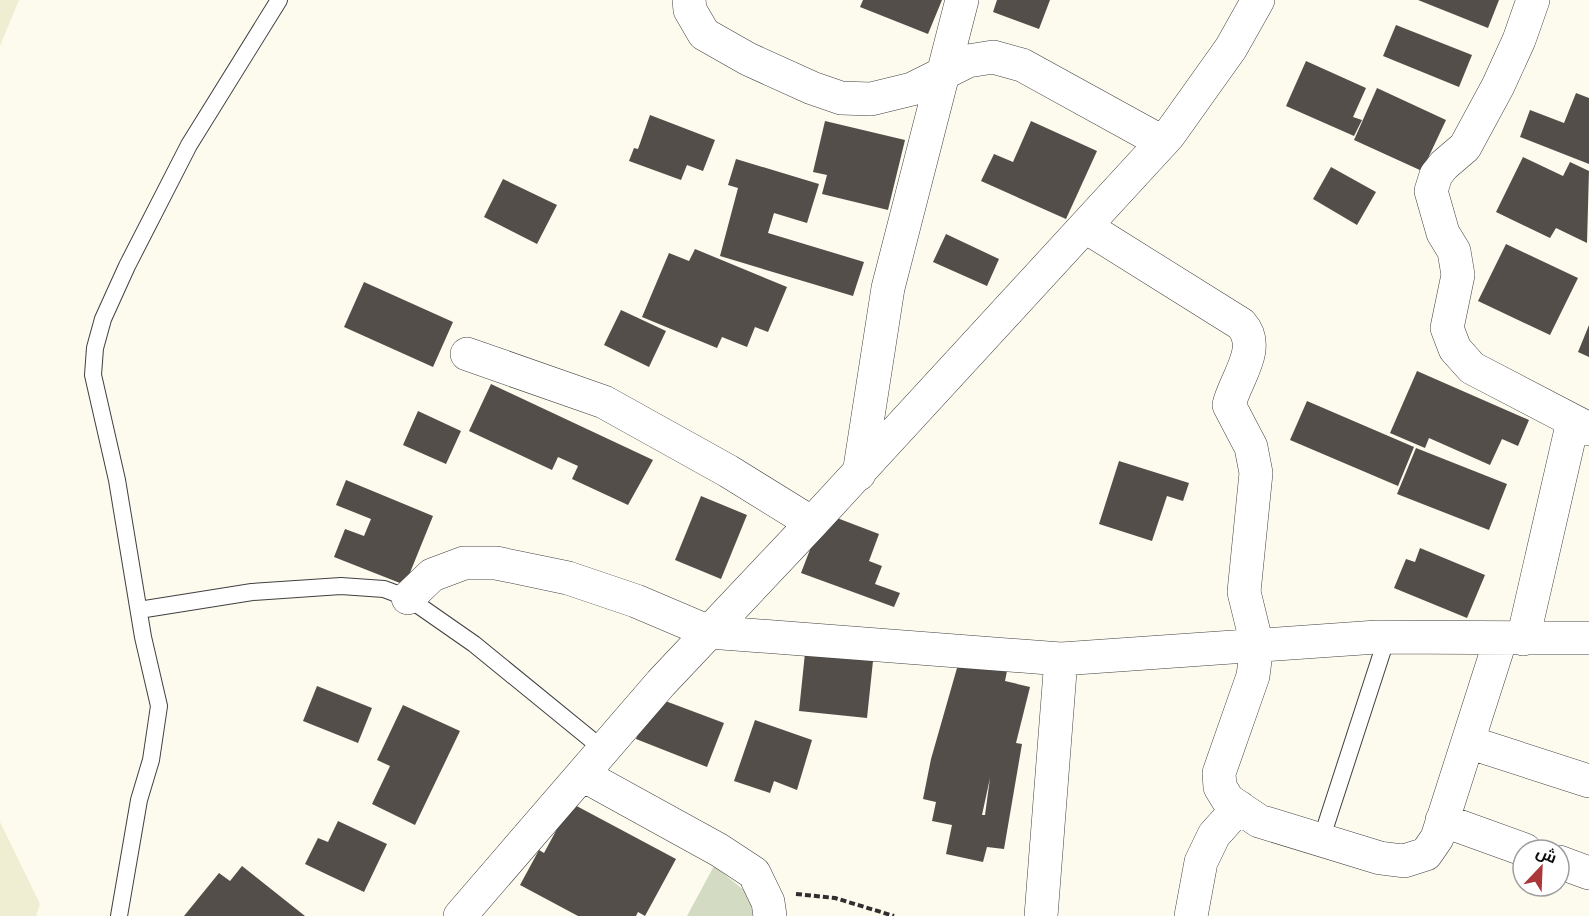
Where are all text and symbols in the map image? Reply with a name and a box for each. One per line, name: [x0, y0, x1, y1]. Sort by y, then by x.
north arrow: [1511, 838, 1571, 898]
text: ش: [1533, 838, 1561, 868]

